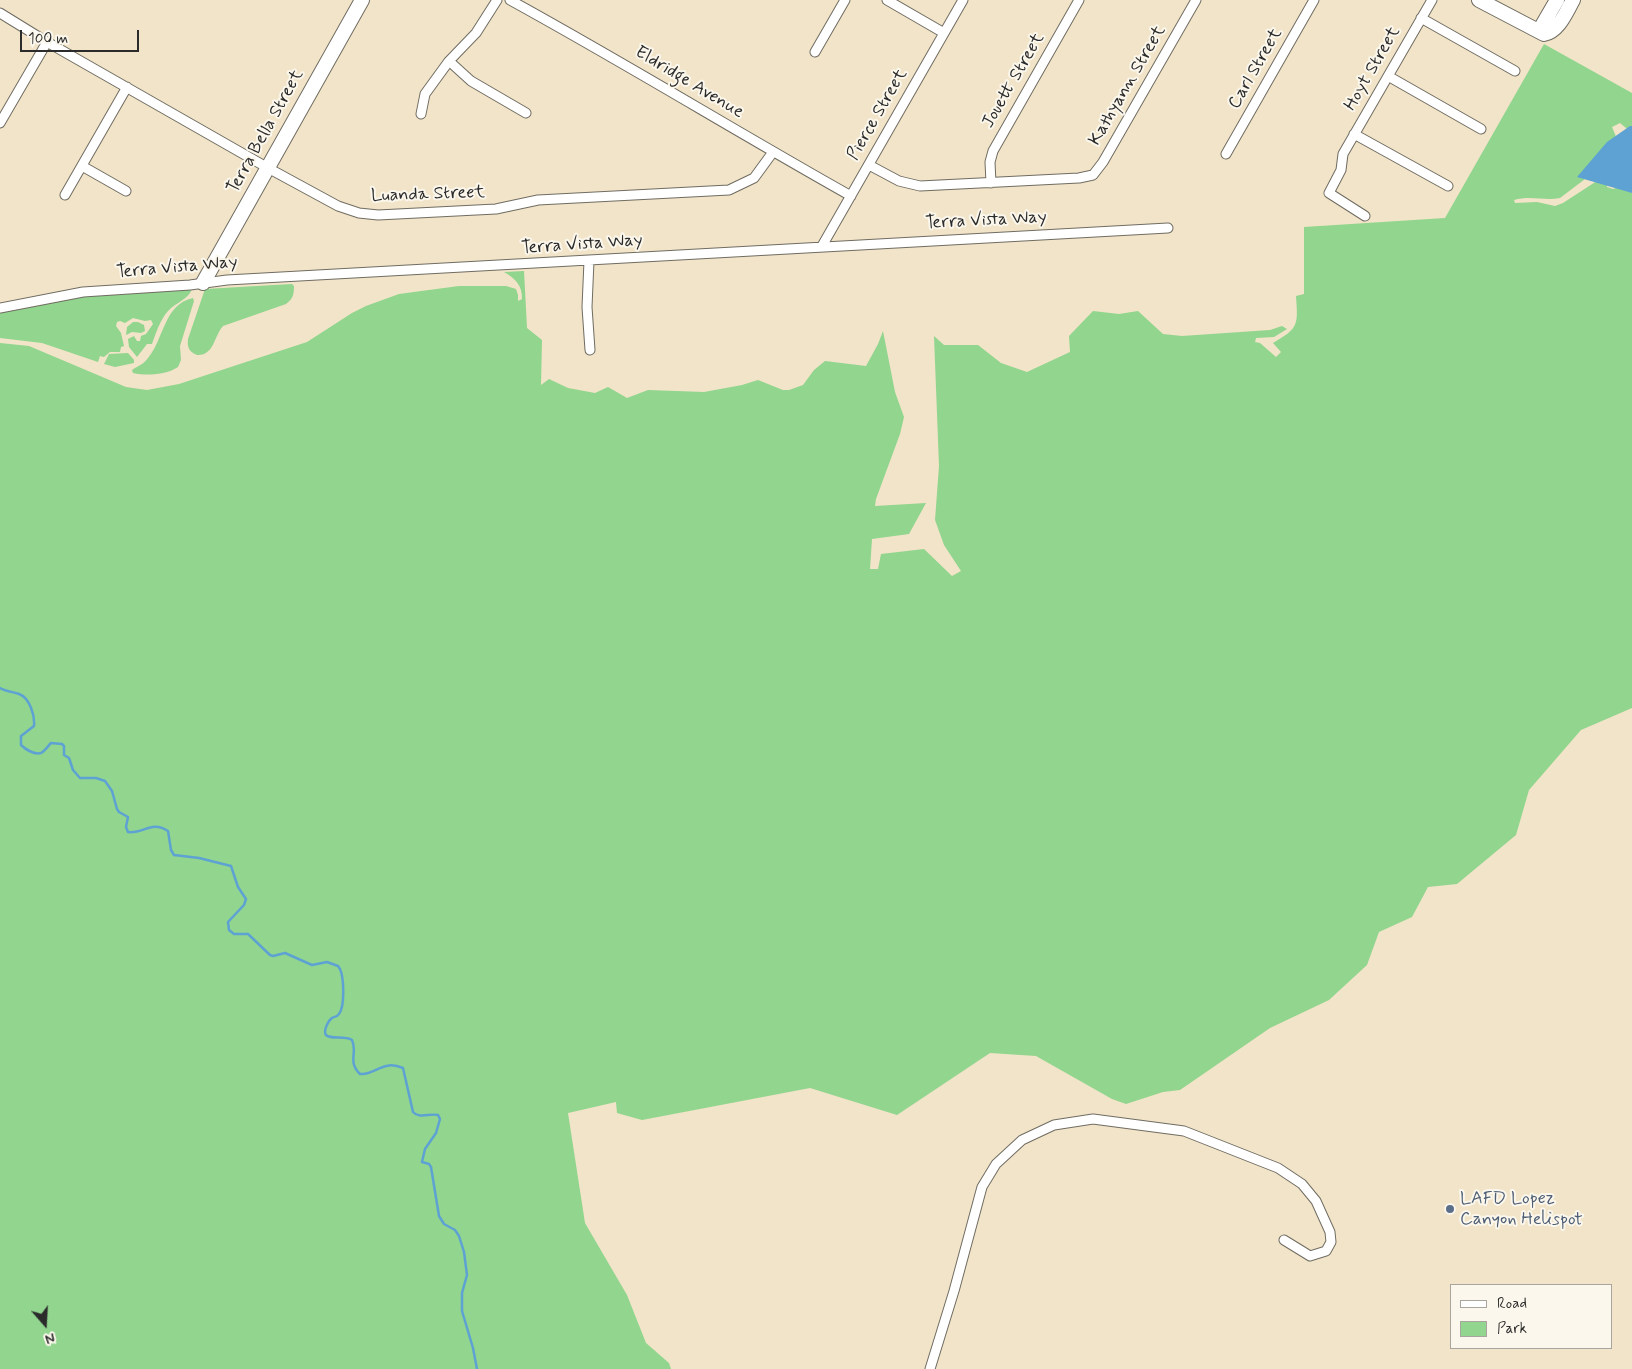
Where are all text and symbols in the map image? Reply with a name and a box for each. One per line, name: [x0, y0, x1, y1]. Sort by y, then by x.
scale bar: [22, 20, 141, 52]
street label: Kathyann Street: [1085, 22, 1171, 150]
street label: Hoyt Street: [1340, 23, 1406, 115]
street label: Carl Street: [1224, 25, 1288, 113]
text: 100 m: [28, 29, 68, 49]
street label: Jouett Street: [978, 30, 1050, 132]
street label: Eldridge Avenue: [631, 42, 747, 124]
street label: Terra Bella Street: [223, 66, 309, 198]
street label: Pierce Street: [843, 66, 913, 164]
street label: Luanda Street: [371, 182, 485, 208]
street label: Terra Vista Way: [925, 207, 1047, 235]
street label: Terra Vista Way: [521, 230, 643, 260]
street label: Terra Vista Way: [115, 252, 239, 284]
place label: LAFD Lopez Canyon Helispot: [1460, 1188, 1583, 1230]
marker: LAFD Lopez Canyon Helispot: [1444, 1203, 1456, 1215]
legend: [1450, 1284, 1612, 1349]
text: Road: [1497, 1294, 1527, 1314]
north arrow: [20, 1299, 70, 1349]
text: Park: [1497, 1319, 1527, 1339]
text: N: [43, 1328, 57, 1348]

